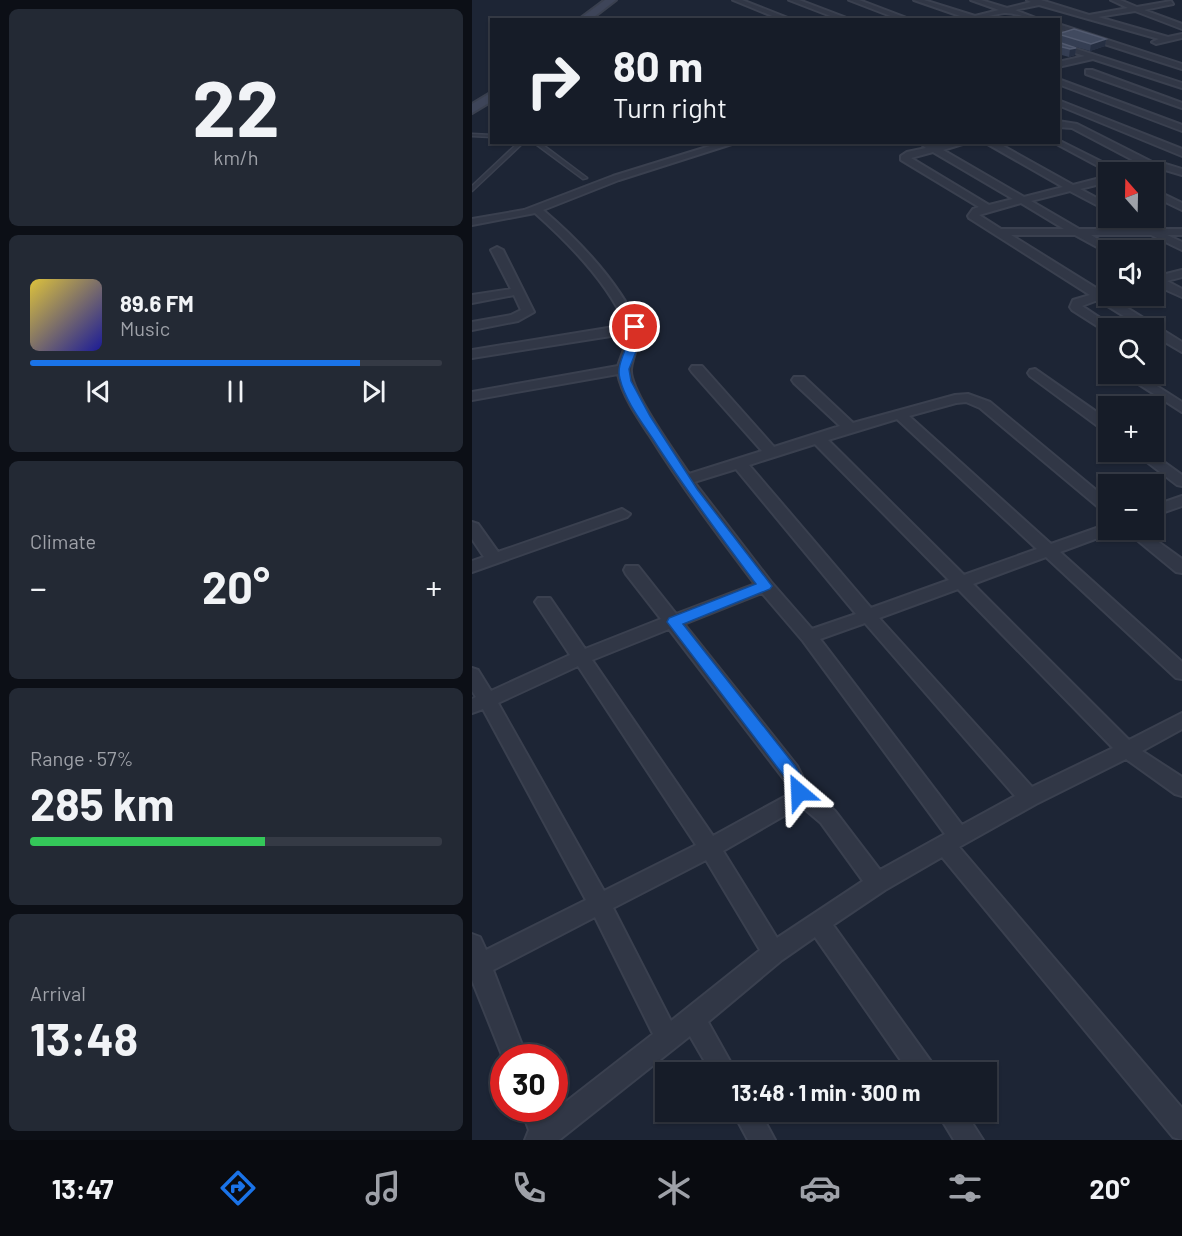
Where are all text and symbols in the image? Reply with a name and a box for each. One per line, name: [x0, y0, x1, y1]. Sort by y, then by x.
text: 80 m: [613, 40, 703, 90]
icon: right: [514, 42, 592, 120]
text: 22: [192, 59, 280, 153]
text: Turn right: [613, 91, 727, 123]
text: km/h: [213, 145, 259, 169]
north arrow: [1098, 162, 1164, 228]
map controls: [1098, 162, 1164, 540]
button: sound: [1098, 240, 1164, 306]
text: 89.6 FM: [120, 290, 194, 316]
pin: [609, 301, 660, 352]
icon: arrive: [618, 310, 651, 343]
text: Music: [120, 316, 170, 340]
button: search: [1098, 318, 1164, 384]
icon: previous: [82, 375, 115, 408]
icon: pause: [219, 375, 252, 408]
icon: next: [357, 375, 390, 408]
button: +: [1098, 396, 1164, 462]
button: −: [1098, 474, 1164, 540]
text: Climate: [30, 529, 96, 553]
text: 20°: [202, 559, 270, 613]
text: −: [30, 567, 47, 607]
text: +: [426, 567, 442, 607]
text: Range · 57%: [30, 746, 134, 770]
position arrow: [767, 760, 831, 824]
text: 285 km: [30, 776, 174, 830]
text: Arrival: [30, 981, 86, 1005]
text: 13:48: [30, 1011, 138, 1065]
speed limit sign: 30: [490, 1044, 568, 1122]
text: 13:48 · 1 min · 300 m: [732, 1079, 920, 1105]
icon: directions: [217, 1167, 259, 1209]
icon: music: [362, 1167, 404, 1209]
icon: phone: [508, 1167, 550, 1209]
icon: climate: [653, 1167, 695, 1209]
icon: car: [799, 1167, 841, 1209]
icon: filters: [944, 1167, 986, 1209]
text: 13:47: [52, 1172, 113, 1204]
text: 20°: [1090, 1172, 1130, 1204]

